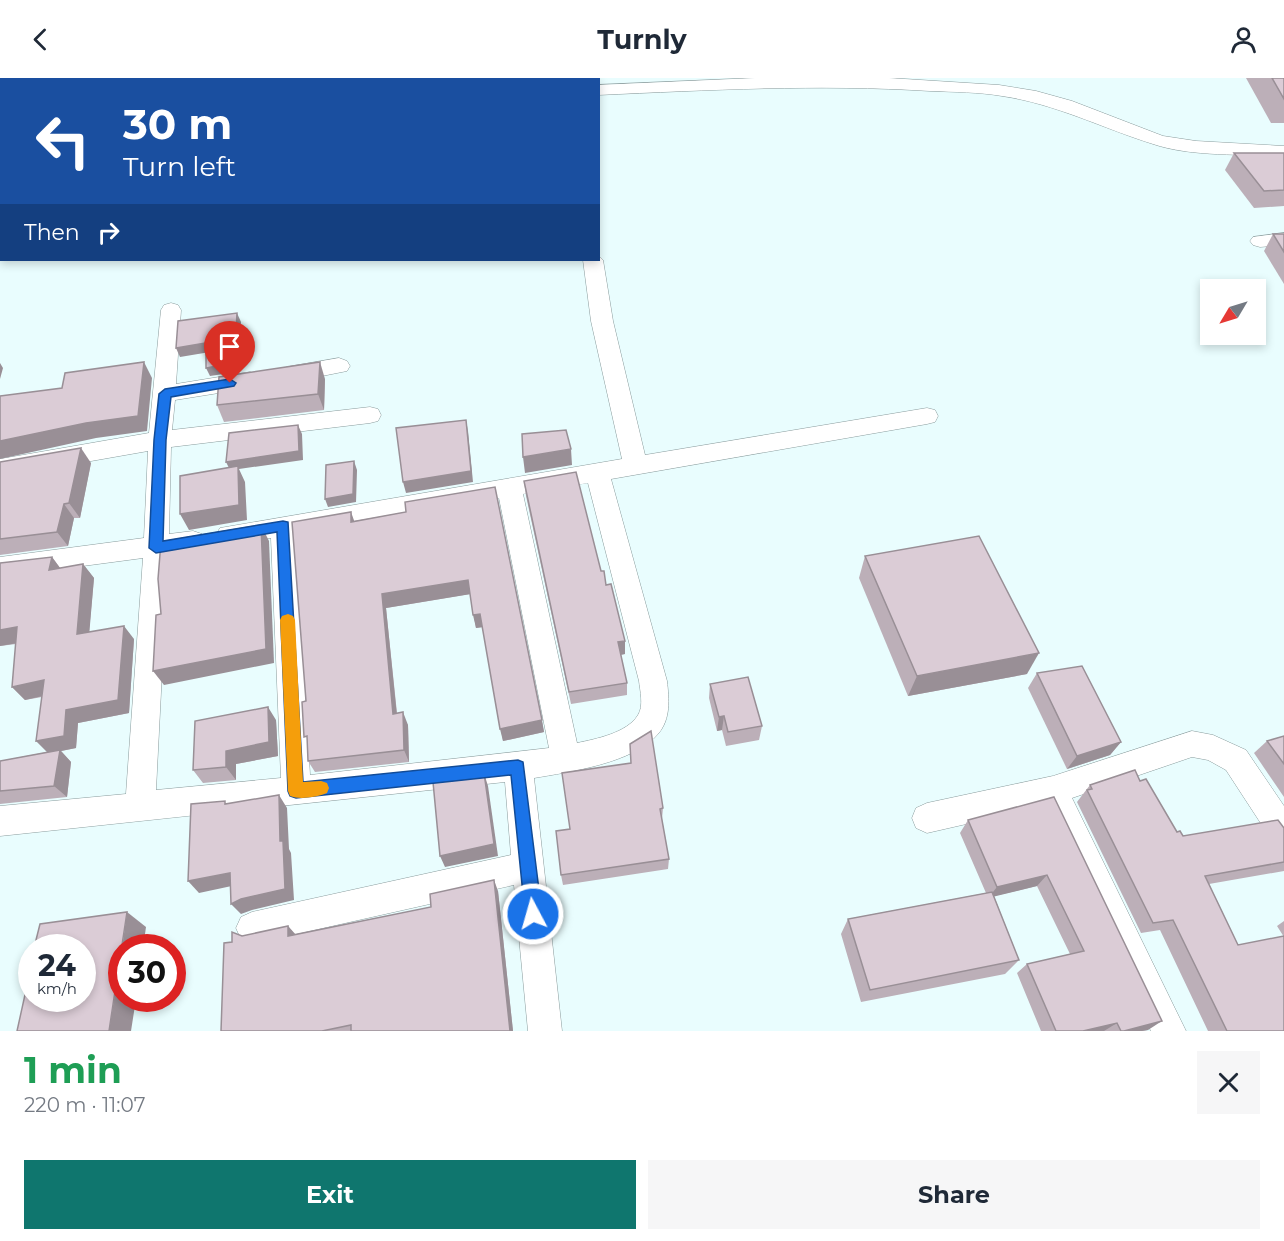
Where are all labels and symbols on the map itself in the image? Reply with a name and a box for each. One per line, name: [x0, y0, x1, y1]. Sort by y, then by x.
north arrow: [1200, 279, 1266, 345]
pin: [204, 321, 255, 383]
position arrow: [501, 882, 565, 946]
speed limit sign: 30: [108, 934, 186, 1012]

